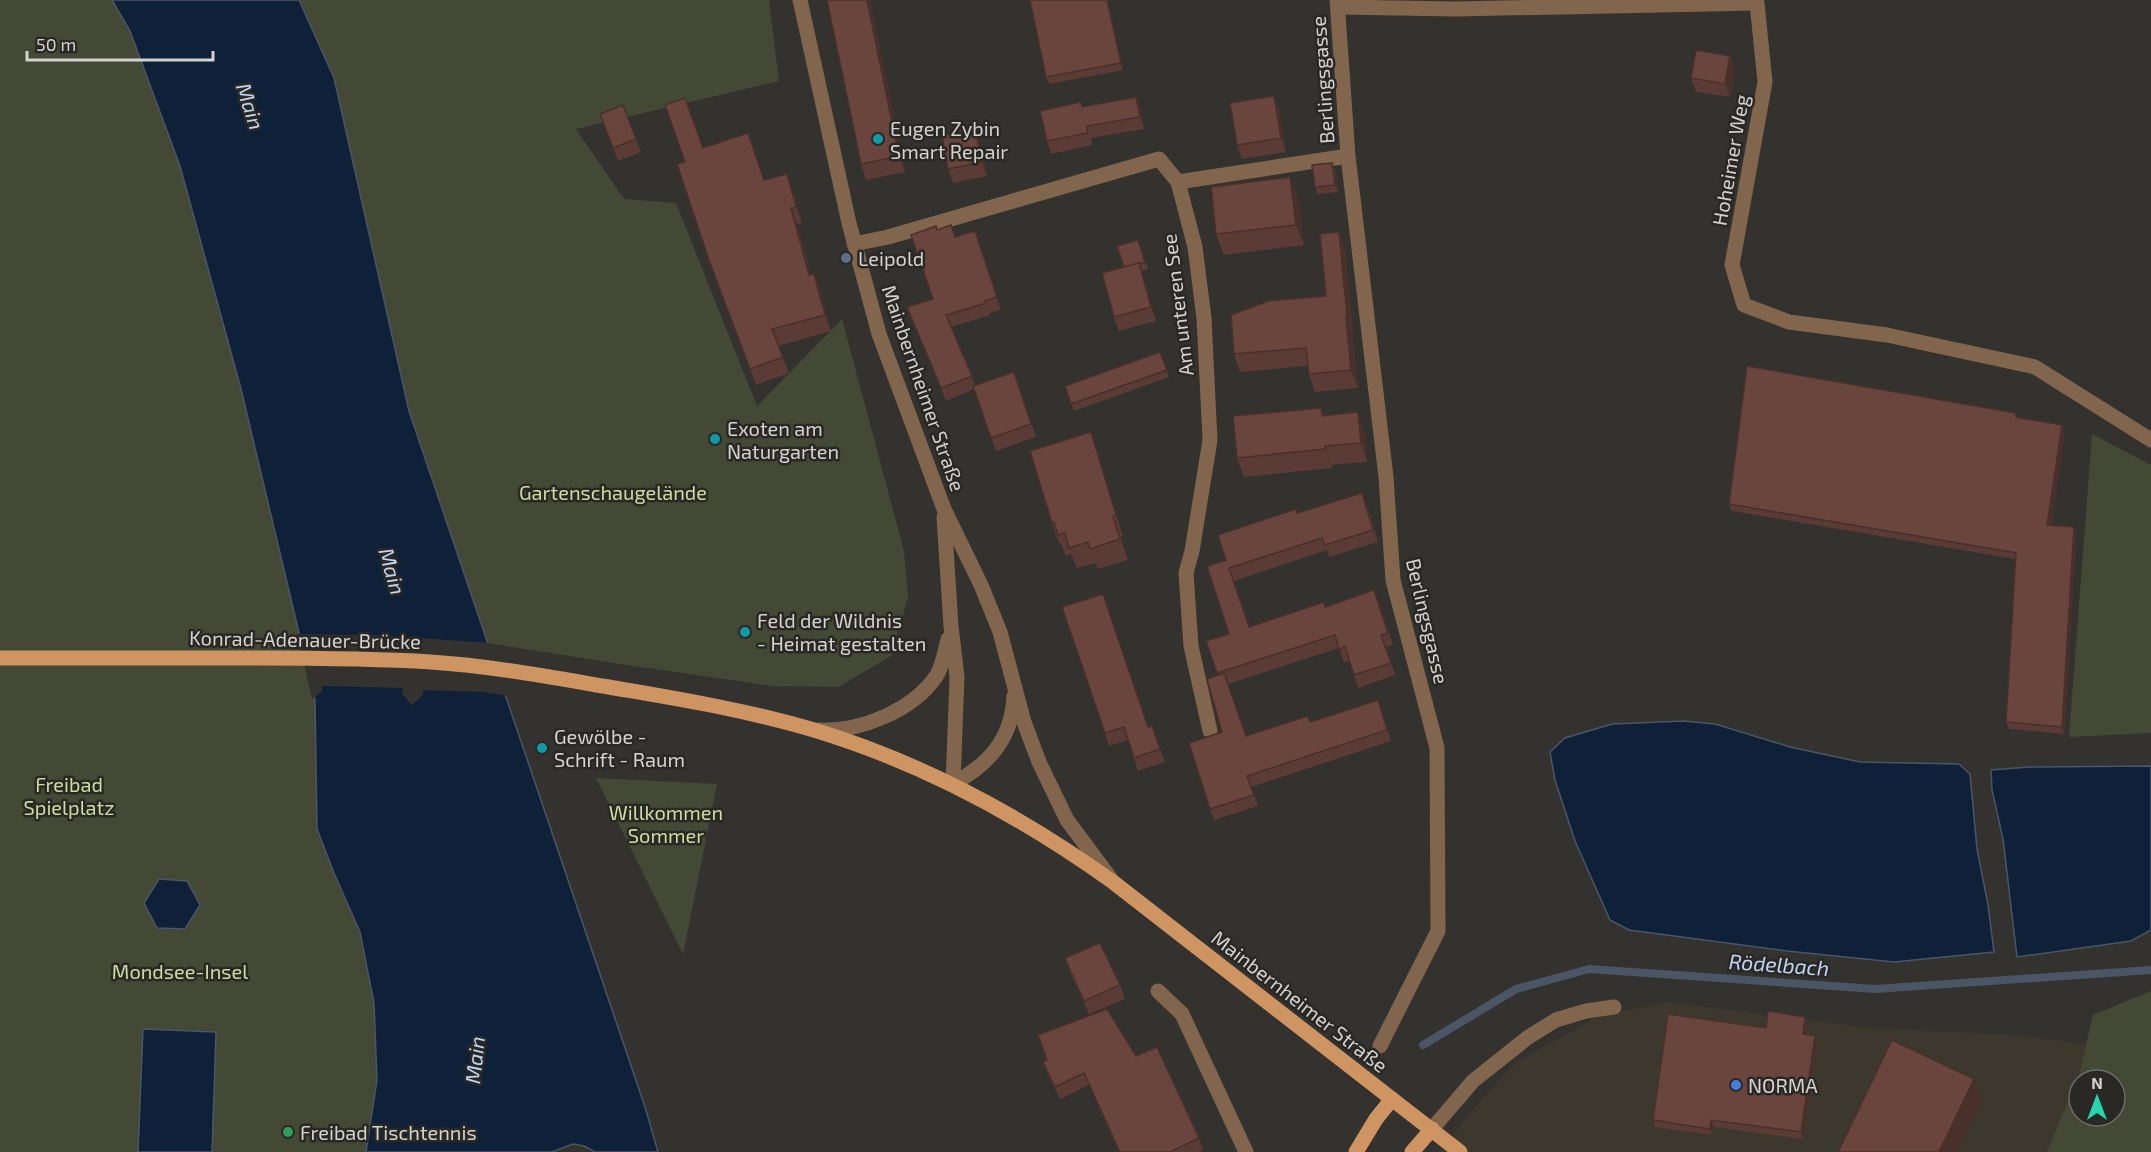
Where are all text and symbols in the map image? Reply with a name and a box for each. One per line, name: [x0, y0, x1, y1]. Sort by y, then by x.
street label: Berlingsgasse: [1306, 15, 1338, 145]
scale bar: [27, 24, 213, 62]
text: 50 m: [36, 33, 76, 55]
water label: Main: [232, 79, 270, 133]
street label: Hoheimer Weg: [1707, 93, 1753, 227]
place label: Eugen Zybin Smart Repair: [890, 116, 1008, 163]
marker: Eugen Zybin Smart Repair: [871, 132, 885, 146]
street label: Am unteren See: [1156, 233, 1198, 377]
place label: Leipold: [858, 246, 924, 270]
marker: Leipold: [839, 251, 853, 265]
street label: Mainbernheimer Straße: [877, 282, 971, 494]
place label: Exoten am Naturgarten: [727, 416, 839, 463]
marker: Exoten am Naturgarten: [708, 432, 722, 446]
park label: Gartenschaugelände: [519, 480, 707, 504]
water label: Main: [374, 545, 412, 597]
street label: Berlingsgasse: [1402, 556, 1454, 686]
place label: Feld der Wildnis - Heimat gestalten: [757, 608, 926, 655]
street label: Konrad-Adenauer-Brücke: [189, 625, 421, 653]
marker: Feld der Wildnis - Heimat gestalten: [738, 625, 752, 639]
place label: Gewölbe - Schrift - Raum: [554, 724, 685, 771]
marker: Gewölbe - Schrift - Raum: [535, 741, 549, 755]
park label: Freibad Spielplatz: [24, 772, 114, 819]
park label: Willkommen Sommer: [609, 800, 723, 847]
street label: Mainbernheimer Straße: [1207, 925, 1393, 1077]
water label: Rödelbach: [1728, 948, 1830, 980]
park label: Mondsee-Insel: [112, 959, 248, 983]
water label: Main: [459, 1035, 489, 1085]
north arrow: [2067, 1068, 2127, 1128]
place label: NORMA: [1748, 1073, 1818, 1097]
text: N: [2091, 1073, 2103, 1092]
marker: NORMA: [1729, 1078, 1743, 1092]
place label: Freibad Tischtennis: [300, 1120, 477, 1144]
marker: Freibad Tischtennis: [281, 1125, 295, 1139]

